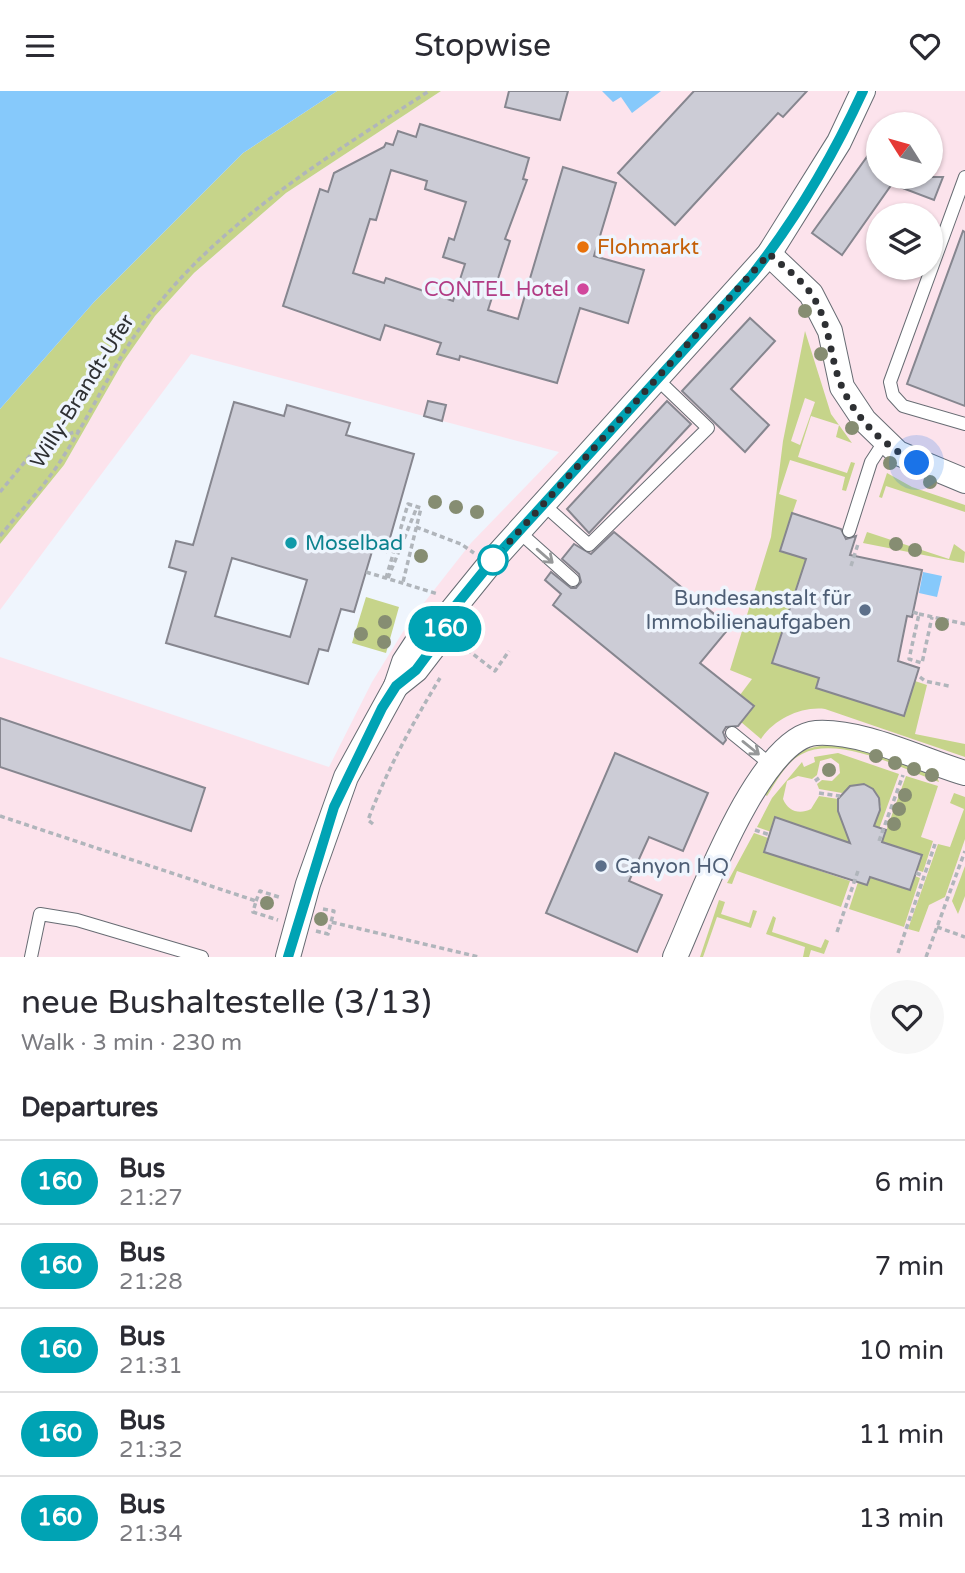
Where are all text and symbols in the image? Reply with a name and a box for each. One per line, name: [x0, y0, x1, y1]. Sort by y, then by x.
icon: menu: [21, 27, 59, 65]
text: Stopwise: [414, 27, 551, 65]
icon: heart: [906, 27, 944, 65]
north arrow: [866, 112, 943, 189]
map controls: [866, 112, 943, 280]
button: layers: [866, 203, 943, 280]
place label: Flohmarkt: [597, 235, 699, 260]
marker: Flohmarkt: [575, 239, 591, 255]
place label: CONTEL Hotel: [424, 277, 569, 302]
marker: CONTEL Hotel: [575, 281, 591, 297]
street label: Willy-Brandt-Ufer: [25, 310, 140, 473]
your location: [899, 445, 934, 480]
place label: Moselbad: [305, 531, 403, 556]
marker: Moselbad: [283, 535, 299, 551]
unlabelled marker: [478, 545, 508, 575]
one-way arrow: [536, 548, 554, 564]
place label: Bundesanstalt für Immobilienaufgaben: [645, 586, 851, 635]
marker: Bundesanstalt für Immobilienaufgaben: [857, 602, 873, 618]
line badge: 160: [405, 606, 485, 652]
text: 160: [422, 614, 468, 643]
one-way arrow: [742, 741, 760, 756]
place label: Canyon HQ: [615, 854, 729, 879]
marker: Canyon HQ: [593, 858, 609, 874]
button: heart: [870, 980, 944, 1054]
text: neue Bushaltestelle (3/13): [21, 983, 431, 1022]
text: Walk · 3 min · 230 m: [21, 1029, 242, 1057]
text: Departures: [21, 1092, 158, 1123]
text: Bus: [119, 1153, 165, 1184]
text: 160: [37, 1167, 82, 1196]
text: 6 min: [875, 1167, 944, 1198]
text: 21:27: [119, 1184, 183, 1212]
text: Bus: [119, 1237, 165, 1268]
text: 160: [37, 1251, 82, 1280]
text: 7 min: [875, 1251, 944, 1282]
text: 21:28: [119, 1268, 183, 1296]
text: Bus: [119, 1321, 165, 1352]
text: 160: [37, 1335, 82, 1364]
text: 10 min: [858, 1335, 944, 1366]
text: 21:31: [119, 1352, 183, 1380]
text: Bus: [119, 1405, 165, 1436]
text: 160: [37, 1419, 82, 1448]
text: 11 min: [858, 1419, 944, 1450]
text: 21:32: [119, 1436, 183, 1464]
text: Bus: [119, 1489, 165, 1520]
text: 160: [37, 1503, 82, 1532]
text: 13 min: [858, 1503, 944, 1534]
text: 21:34: [119, 1520, 183, 1548]

